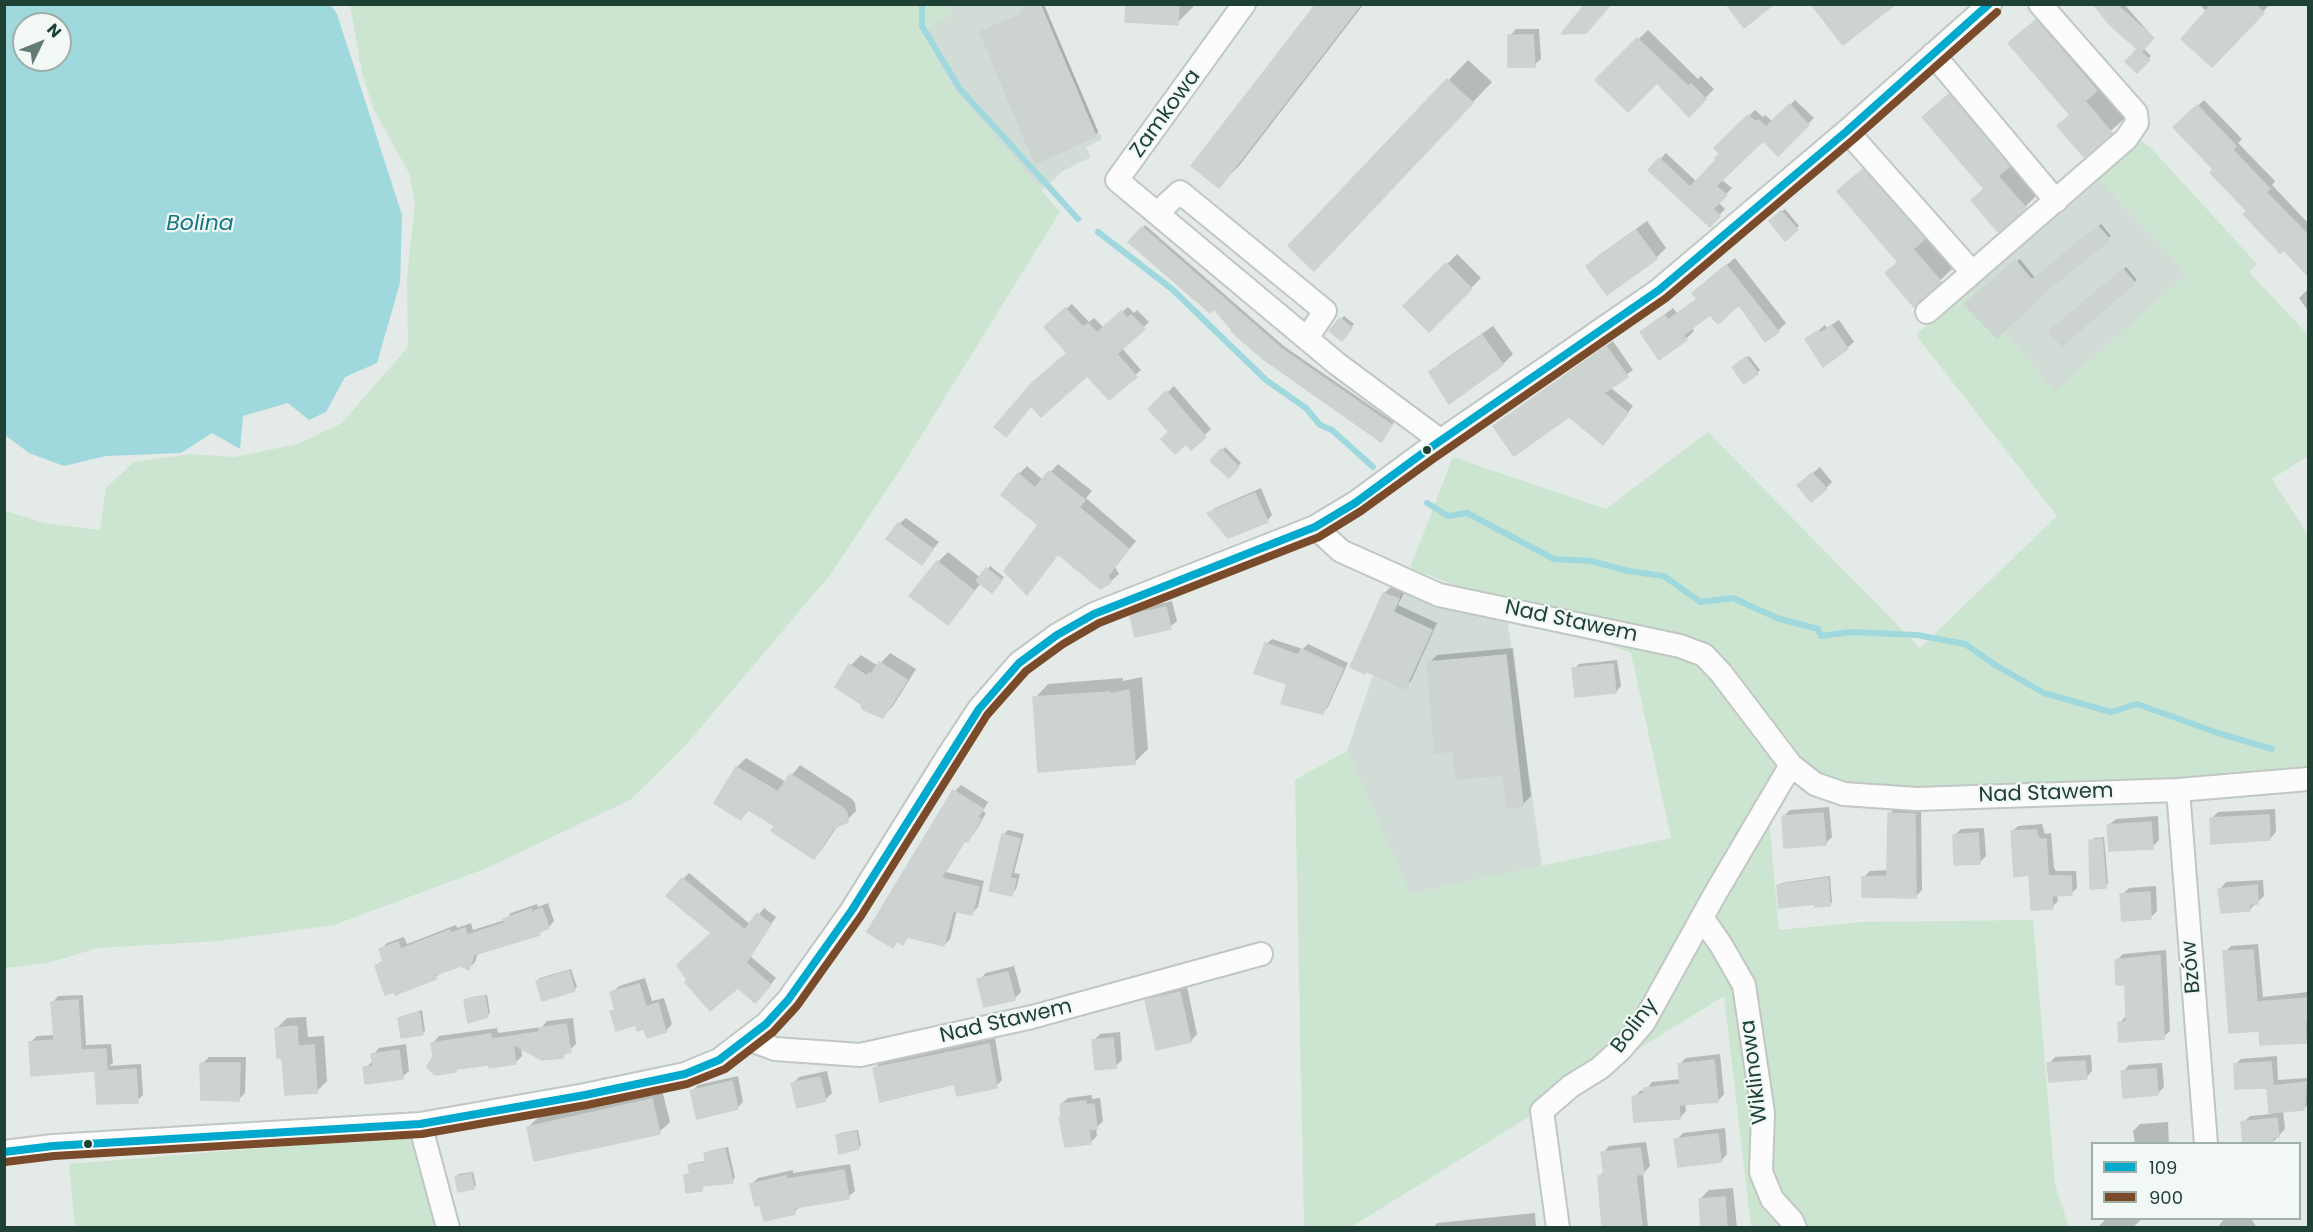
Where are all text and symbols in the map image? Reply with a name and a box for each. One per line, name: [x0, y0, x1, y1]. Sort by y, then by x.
north arrow: [12, 12, 72, 72]
text: N: [42, 18, 67, 43]
street label: Zamkowa: [1126, 65, 1206, 163]
water label: Bolina: [166, 211, 234, 237]
unlabelled marker: [1421, 444, 1433, 456]
street label: Nad Stawem: [1502, 596, 1640, 648]
street label: Nad Stawem: [1978, 779, 2114, 809]
street label: Bzów: [2177, 939, 2207, 995]
street label: Boliny: [1606, 994, 1664, 1058]
street label: Nad Stawem: [937, 995, 1075, 1049]
street label: Wiklinowa: [1736, 1018, 1774, 1126]
unlabelled marker: [82, 1138, 94, 1150]
legend: [2091, 1142, 2301, 1220]
text: 109: [2149, 1155, 2177, 1180]
text: 900: [2149, 1185, 2183, 1210]

